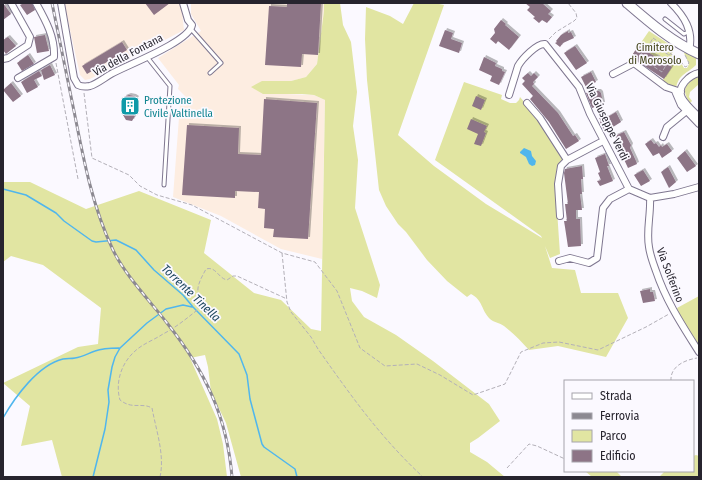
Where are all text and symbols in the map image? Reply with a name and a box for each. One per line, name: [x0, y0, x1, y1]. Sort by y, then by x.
street label: Via della Fontana: [91, 31, 165, 79]
park label: Cimitero di Morosolo: [628, 41, 682, 67]
street label: Via Giuseppe Verdi: [583, 81, 631, 163]
place label: Protezione Civile Valtinella: [144, 94, 213, 120]
building icon: Protezione Civile Valtinella: [119, 95, 141, 117]
street label: Via Solferino: [654, 246, 686, 304]
water label: Torrente Tinella: [159, 261, 223, 325]
legend: [564, 380, 694, 472]
text: Strada: [600, 389, 632, 403]
text: Ferrovia: [600, 409, 639, 423]
text: Parco: [600, 429, 627, 443]
text: Edificio: [600, 449, 636, 463]

